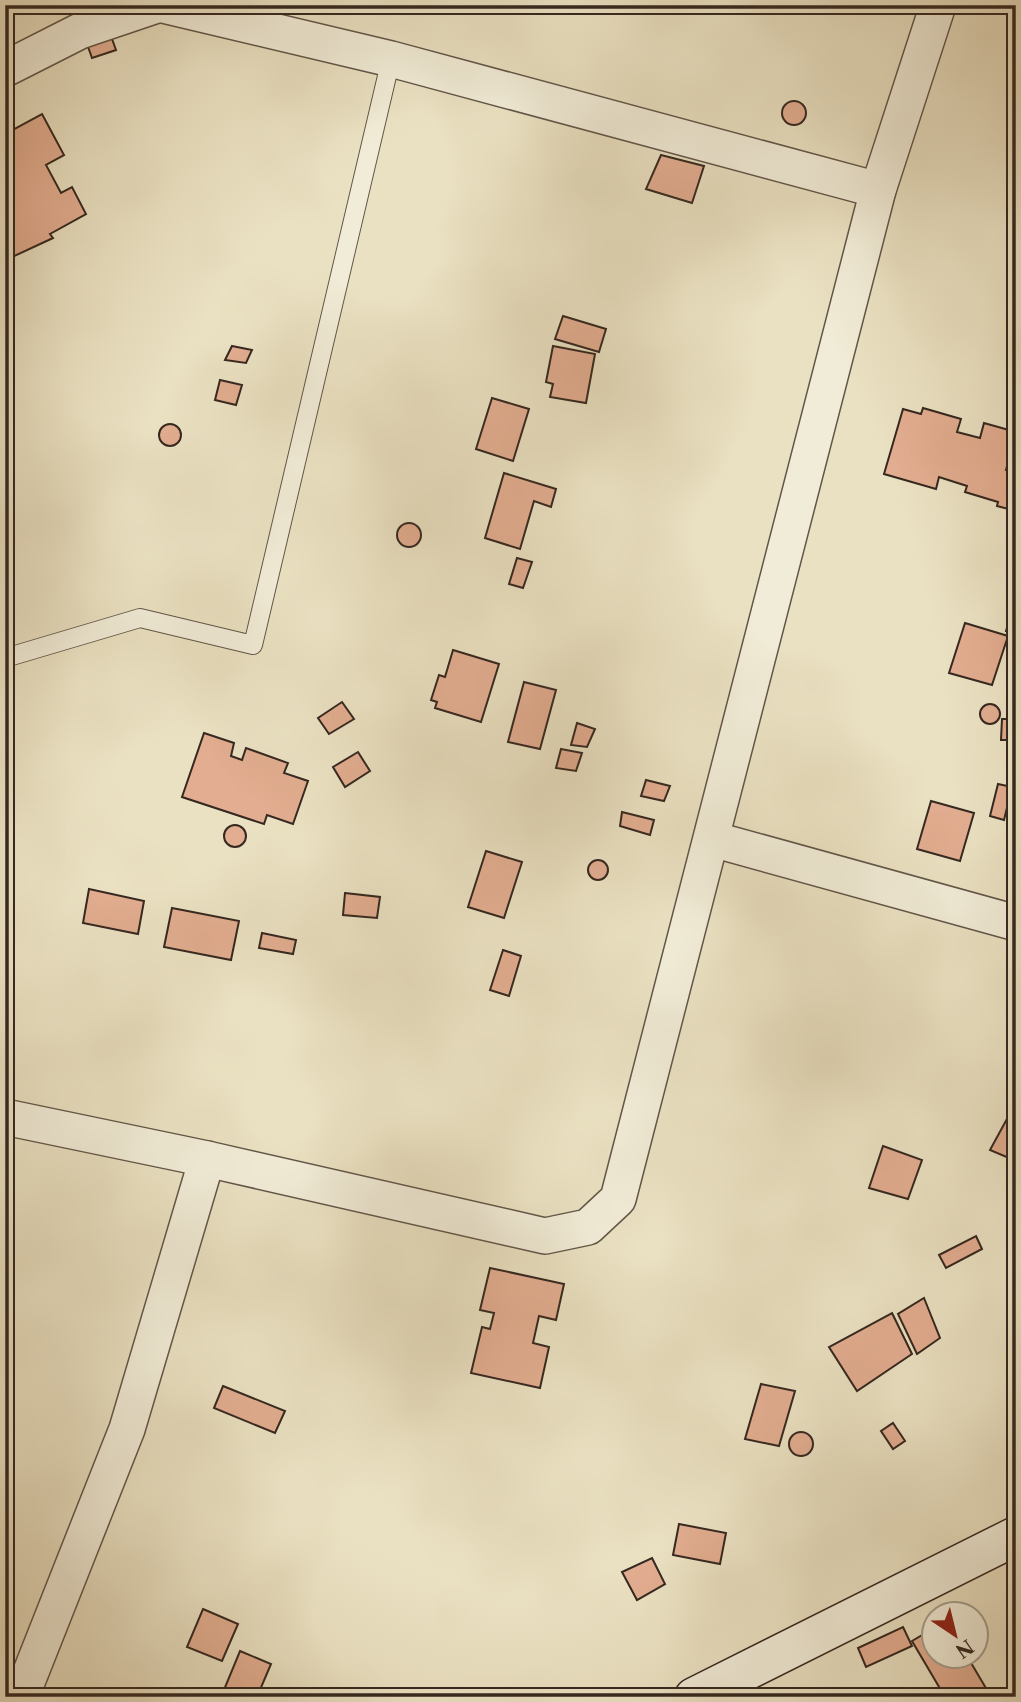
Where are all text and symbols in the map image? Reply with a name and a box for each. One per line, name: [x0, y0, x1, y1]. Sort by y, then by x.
north arrow: [920, 1600, 990, 1670]
text: N: [951, 1634, 978, 1663]

